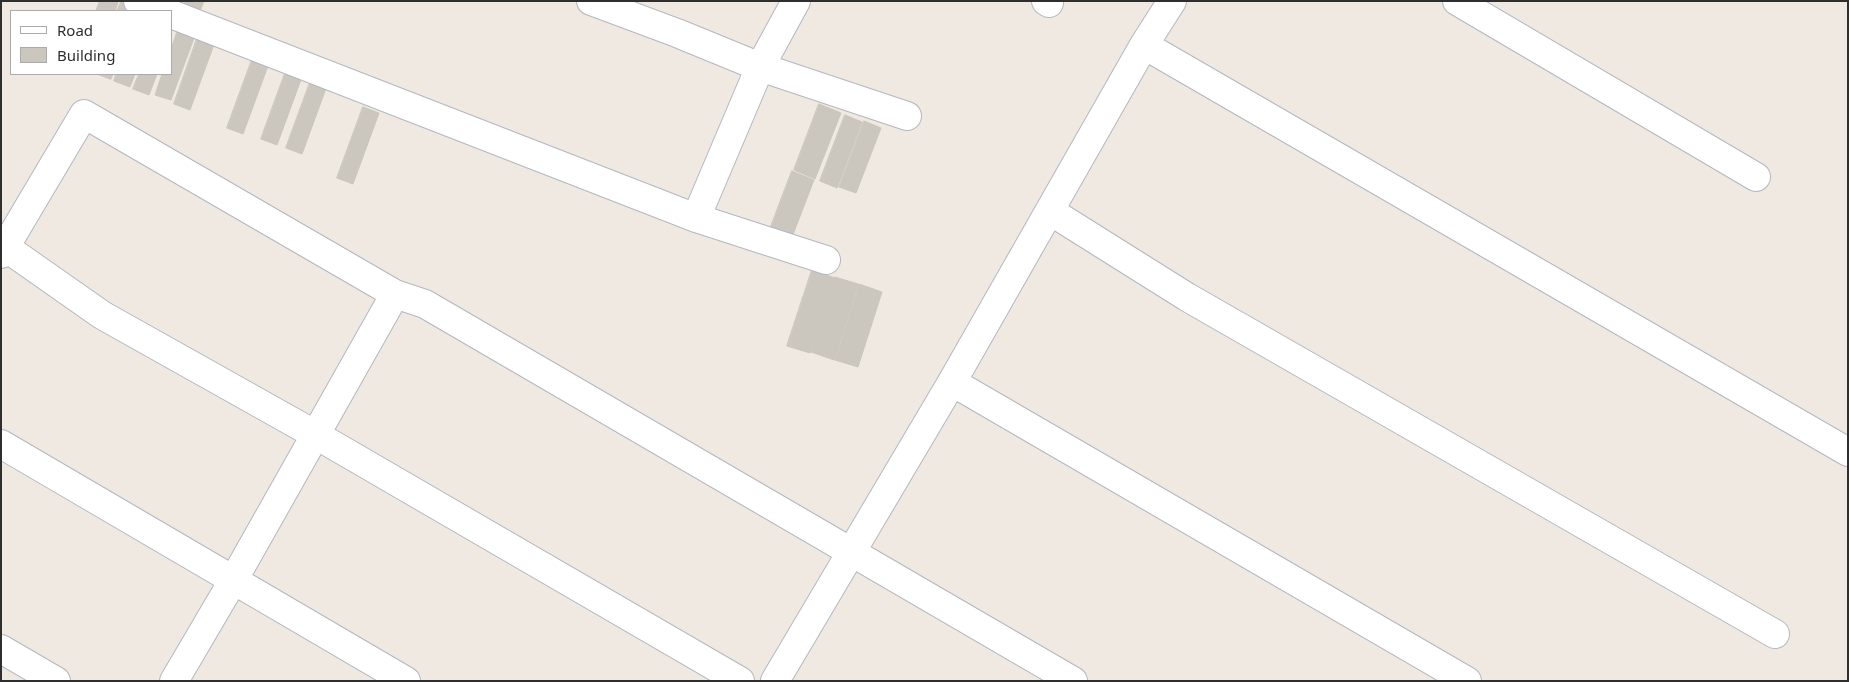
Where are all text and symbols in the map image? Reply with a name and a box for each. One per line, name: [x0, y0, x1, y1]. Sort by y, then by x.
legend: [10, 10, 172, 75]
text: Road: [57, 20, 93, 40]
text: Building: [57, 45, 115, 65]

